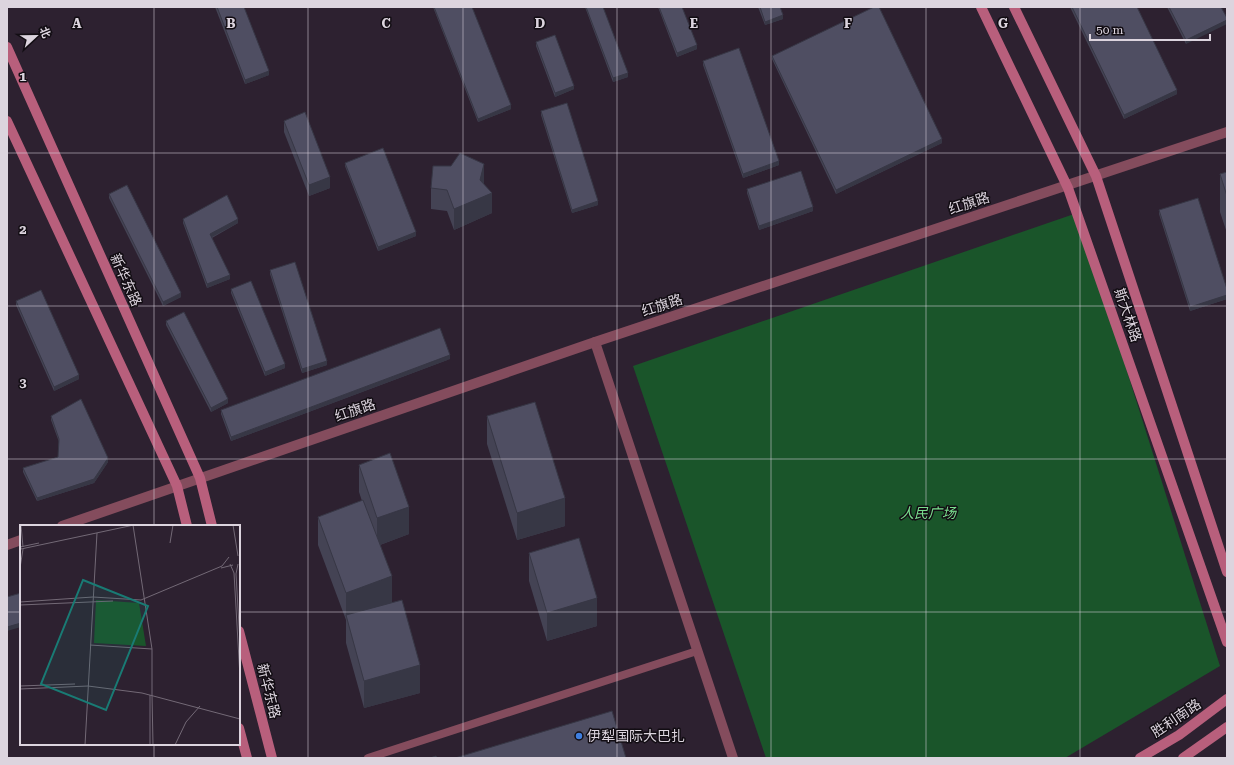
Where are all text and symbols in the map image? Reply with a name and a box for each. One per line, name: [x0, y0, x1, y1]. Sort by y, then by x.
north arrow: [16, 16, 56, 56]
text: A: [72, 16, 82, 31]
text: B: [226, 16, 236, 31]
text: C: [381, 16, 391, 31]
text: D: [535, 16, 545, 31]
text: E: [690, 16, 698, 31]
text: F: [844, 16, 852, 31]
text: G: [998, 16, 1008, 31]
scale bar: [1090, 16, 1210, 42]
text: 50 m: [1096, 23, 1123, 37]
text: 北: [37, 25, 53, 40]
text: 1: [19, 69, 27, 84]
street label: 红旗路: [947, 189, 991, 217]
text: 2: [19, 222, 27, 237]
street label: 新华东路: [107, 251, 145, 309]
street label: 斯大林路: [1111, 286, 1145, 344]
street label: 红旗路: [640, 291, 684, 319]
text: 3: [19, 375, 27, 390]
street label: 红旗路: [333, 396, 377, 424]
park label: 人民广场: [900, 505, 957, 521]
inset map: [20, 525, 240, 745]
street label: 新华东路: [254, 662, 284, 720]
street label: 胜利南路: [1148, 696, 1204, 740]
place label: 伊犁国际大巴扎: [587, 728, 685, 744]
marker: 伊犁国际大巴扎: [574, 731, 584, 741]

